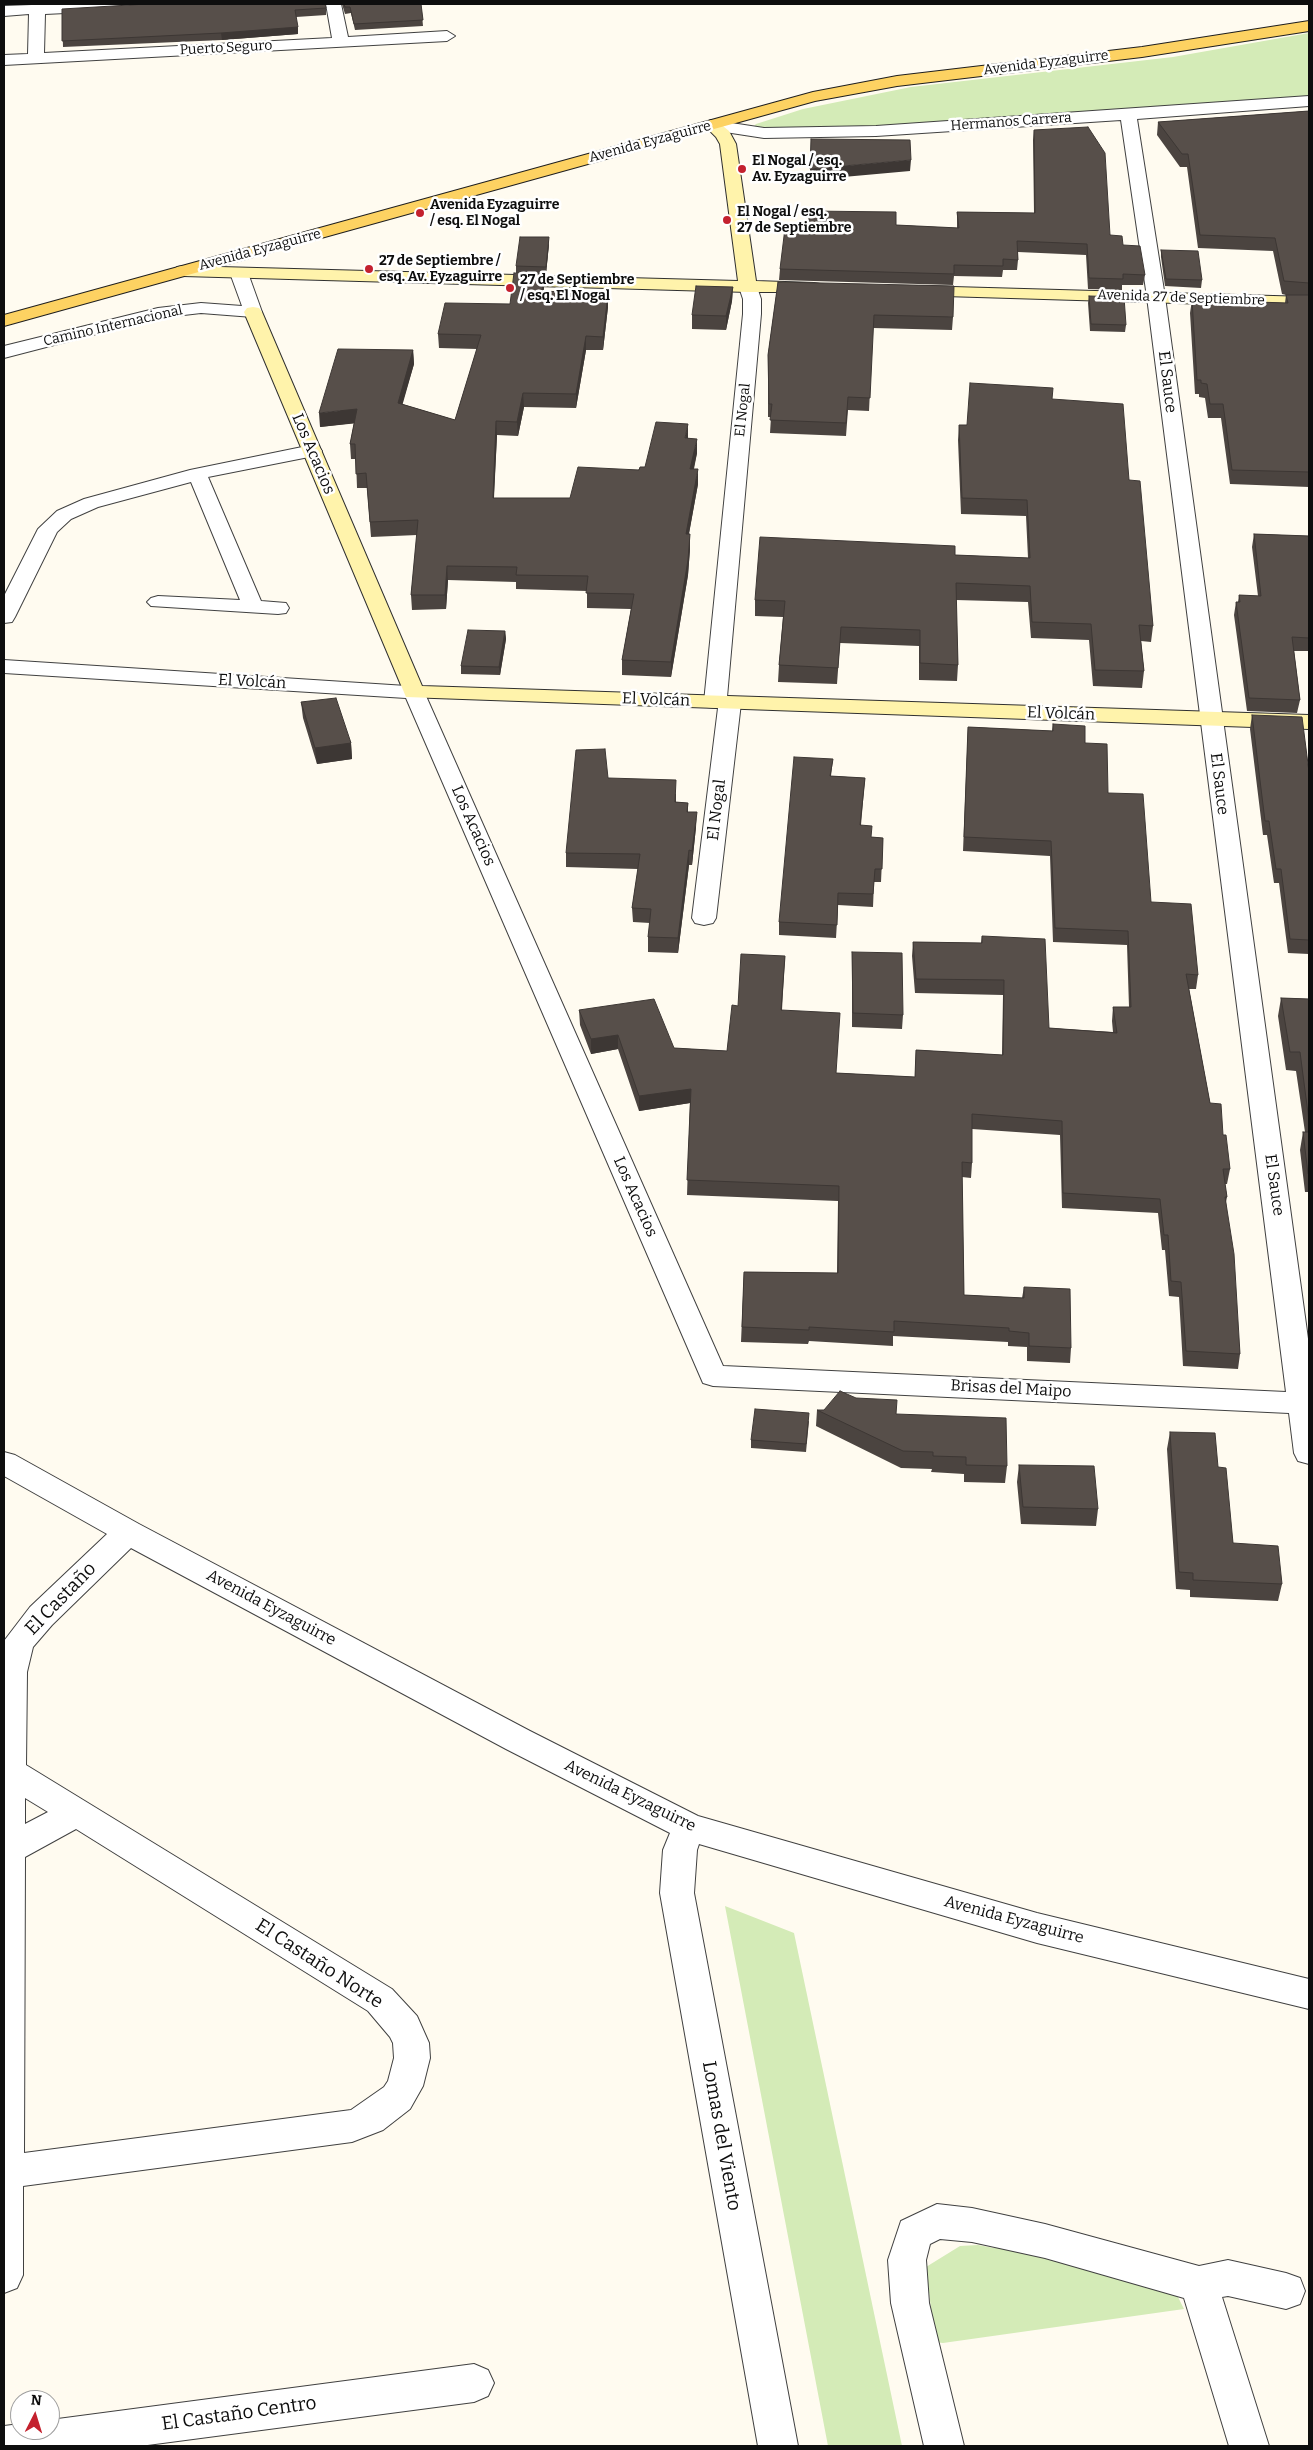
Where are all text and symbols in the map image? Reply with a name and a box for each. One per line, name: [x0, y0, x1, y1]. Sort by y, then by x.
street label: Puerto Seguro: [179, 37, 273, 59]
street label: Avenida Eyzaguirre: [983, 47, 1109, 79]
street label: Hermanos Carrera: [950, 109, 1072, 135]
street label: Avenida Eyzaguirre: [587, 118, 713, 166]
place label: El Nogal / esq. Av. Eyzaguirre: [752, 153, 846, 186]
marker: El Nogal / esq. Av. Eyzaguirre: [736, 163, 748, 175]
place label: Avenida Eyzaguirre / esq. El Nogal: [430, 197, 559, 230]
place label: El Nogal / esq. 27 de Septiembre: [737, 204, 851, 236]
marker: Avenida Eyzaguirre / esq. El Nogal: [414, 207, 426, 219]
marker: El Nogal / esq. 27 de Septiembre: [721, 214, 733, 226]
street label: Avenida Eyzaguirre: [197, 226, 323, 274]
place label: 27 de Septiembre / esq. Av. Eyzaguirre: [379, 253, 502, 286]
marker: 27 de Septiembre / esq. Av. Eyzaguirre: [363, 263, 375, 275]
place label: 27 de Septiembre / esq. El Nogal: [520, 272, 634, 304]
marker: 27 de Septiembre / esq. El Nogal: [504, 282, 516, 294]
street label: Avenida 27 de Septiembre: [1097, 287, 1265, 309]
street label: Camino Internacional: [42, 302, 184, 350]
street label: El Sauce: [1154, 350, 1180, 414]
street label: El Nogal: [732, 382, 754, 438]
street label: Los Acacios: [287, 411, 339, 497]
street label: El Volcán: [217, 671, 287, 693]
street label: El Volcán: [622, 689, 690, 711]
street label: El Volcán: [1027, 703, 1095, 725]
street label: El Sauce: [1206, 752, 1232, 816]
street label: El Nogal: [704, 778, 730, 842]
street label: Los Acacios: [447, 783, 499, 869]
street label: El Sauce: [1260, 1153, 1288, 1217]
street label: Los Acacios: [609, 1154, 661, 1240]
street label: Brisas del Maipo: [950, 1376, 1072, 1402]
street label: El Castaño: [21, 1558, 101, 1640]
street label: Avenida Eyzaguirre: [203, 1566, 339, 1650]
street label: Avenida Eyzaguirre: [561, 1756, 699, 1836]
street label: Avenida Eyzaguirre: [942, 1892, 1086, 1948]
street label: El Castaño Norte: [251, 1914, 387, 2014]
street label: Lomas del Viento: [697, 2059, 745, 2213]
north arrow: [10, 2390, 60, 2440]
text: N: [30, 2392, 42, 2409]
street label: El Castaño Centro: [160, 2392, 318, 2436]

